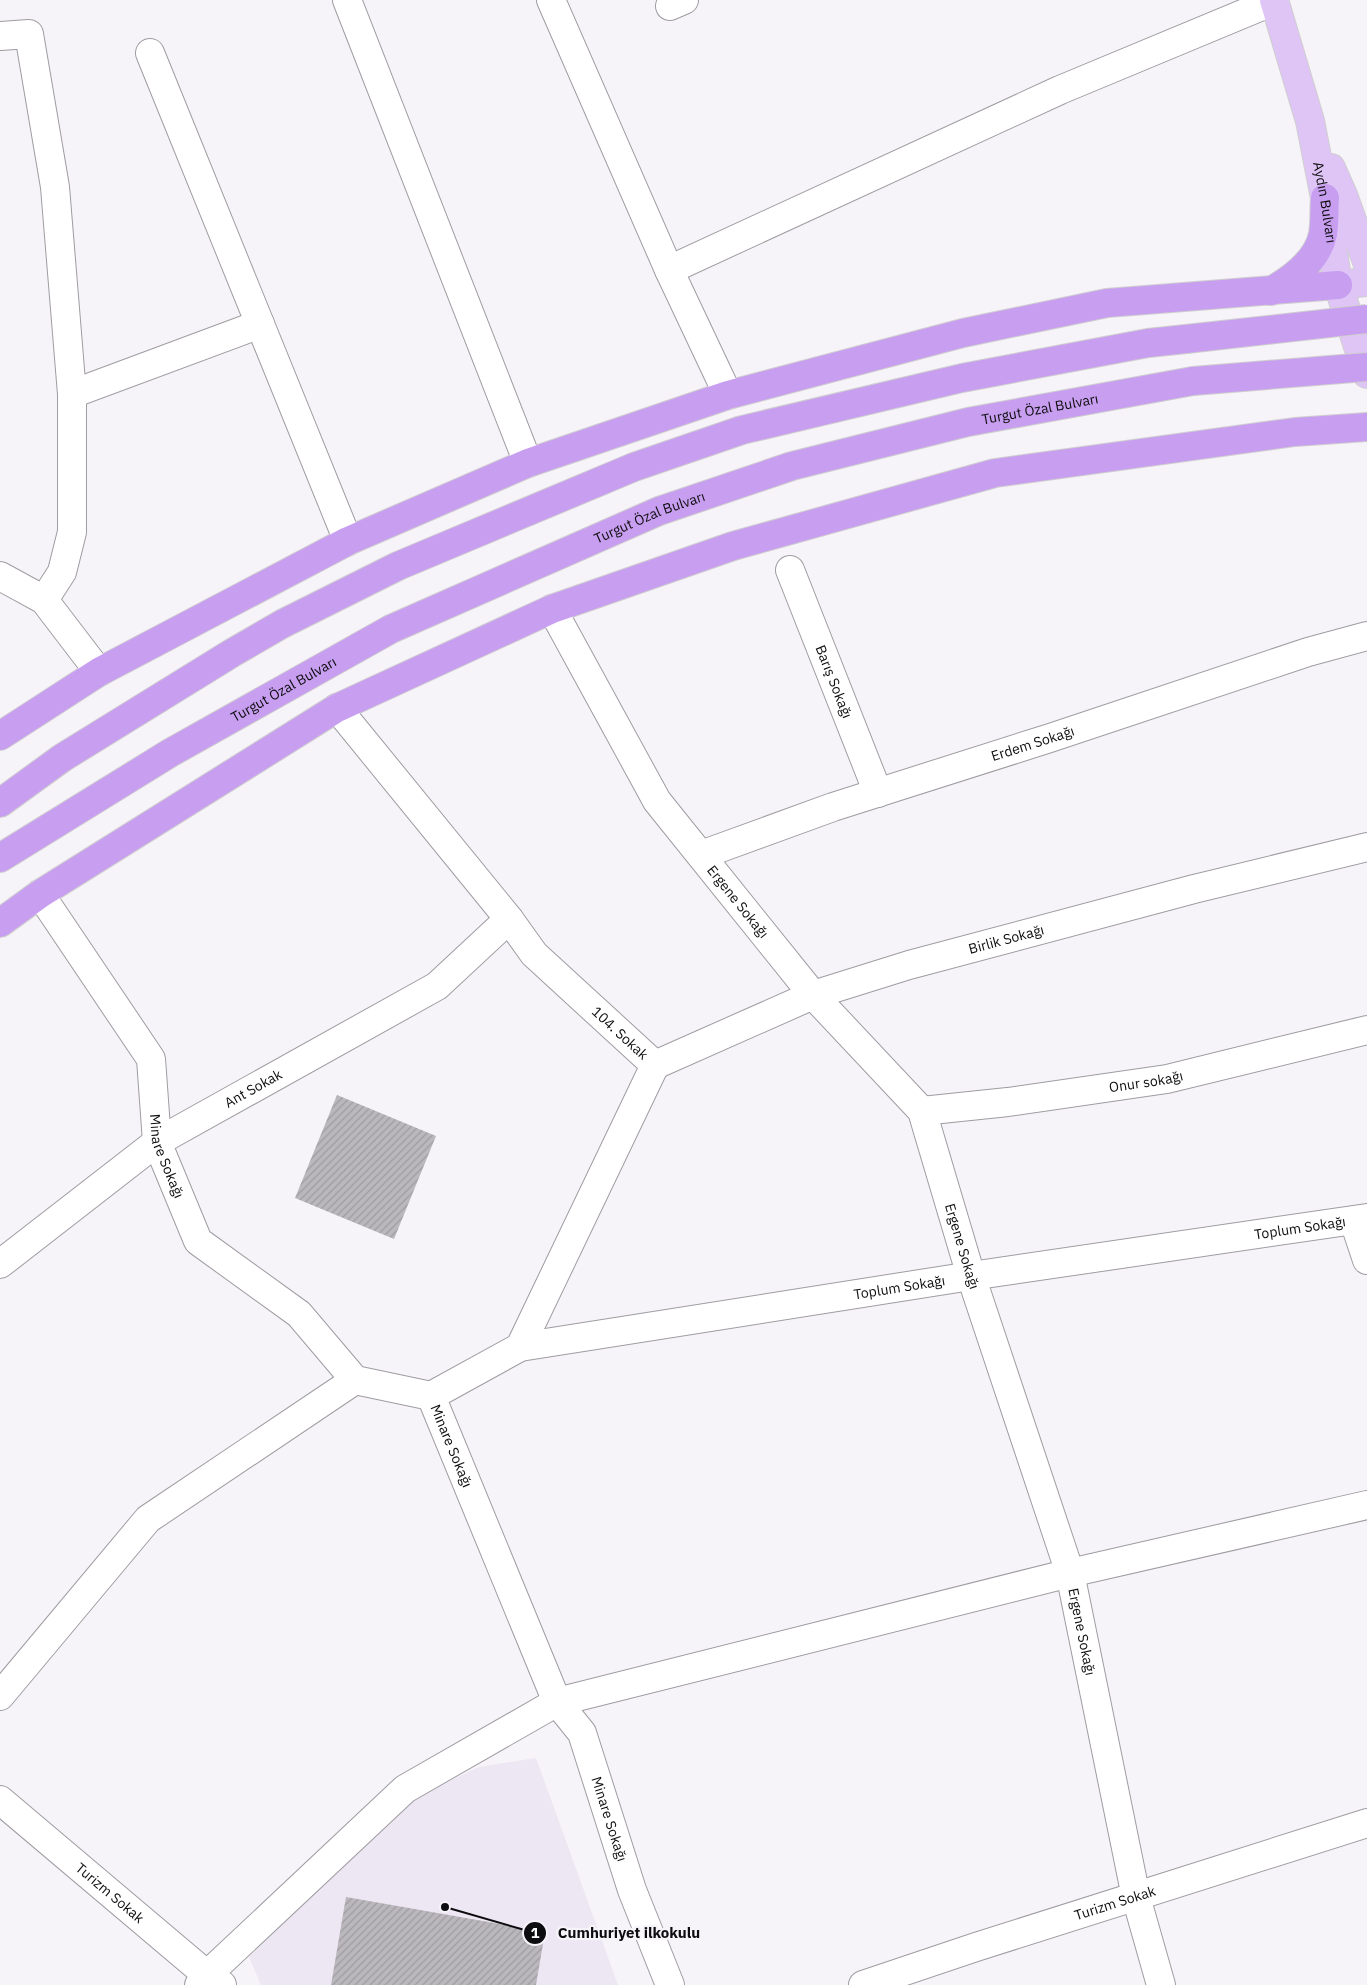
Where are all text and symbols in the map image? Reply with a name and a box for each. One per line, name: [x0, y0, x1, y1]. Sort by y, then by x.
street label: Aydın Bulvarı: [1309, 160, 1341, 244]
street label: Turgut Özal Bulvarı: [980, 389, 1100, 428]
street label: Turgut Özal Bulvarı: [591, 487, 707, 548]
street label: Barış Sokağı: [812, 642, 857, 721]
street label: Turgut Özal Bulvarı: [228, 652, 340, 726]
street label: Erdem Sokağı: [989, 722, 1077, 765]
street label: Ergene Sokağı: [703, 861, 773, 942]
street label: Birlik Sokağı: [966, 920, 1046, 958]
street label: 104. Sokak: [588, 1002, 653, 1064]
street label: Ant Sokak: [221, 1065, 286, 1112]
street label: Onur sokağı: [1108, 1066, 1185, 1096]
street label: Minare Sokağı: [146, 1113, 188, 1201]
street label: Ergene Sokağı: [941, 1201, 984, 1291]
street label: Toplum Sokağı: [1253, 1212, 1347, 1243]
street label: Toplum Sokağı: [852, 1271, 946, 1303]
street label: Minare Sokağı: [426, 1402, 477, 1490]
street label: Ergene Sokağı: [1064, 1586, 1100, 1677]
street label: Minare Sokağı: [587, 1774, 631, 1864]
street label: Turizm Sokak: [72, 1859, 148, 1927]
street label: Turizm Sokak: [1072, 1881, 1158, 1924]
callout: Cumhuriyet ilkokulu: [523, 1918, 710, 1948]
text: 1: [530, 1923, 540, 1942]
text: Cumhuriyet ilkokulu: [558, 1923, 700, 1942]

